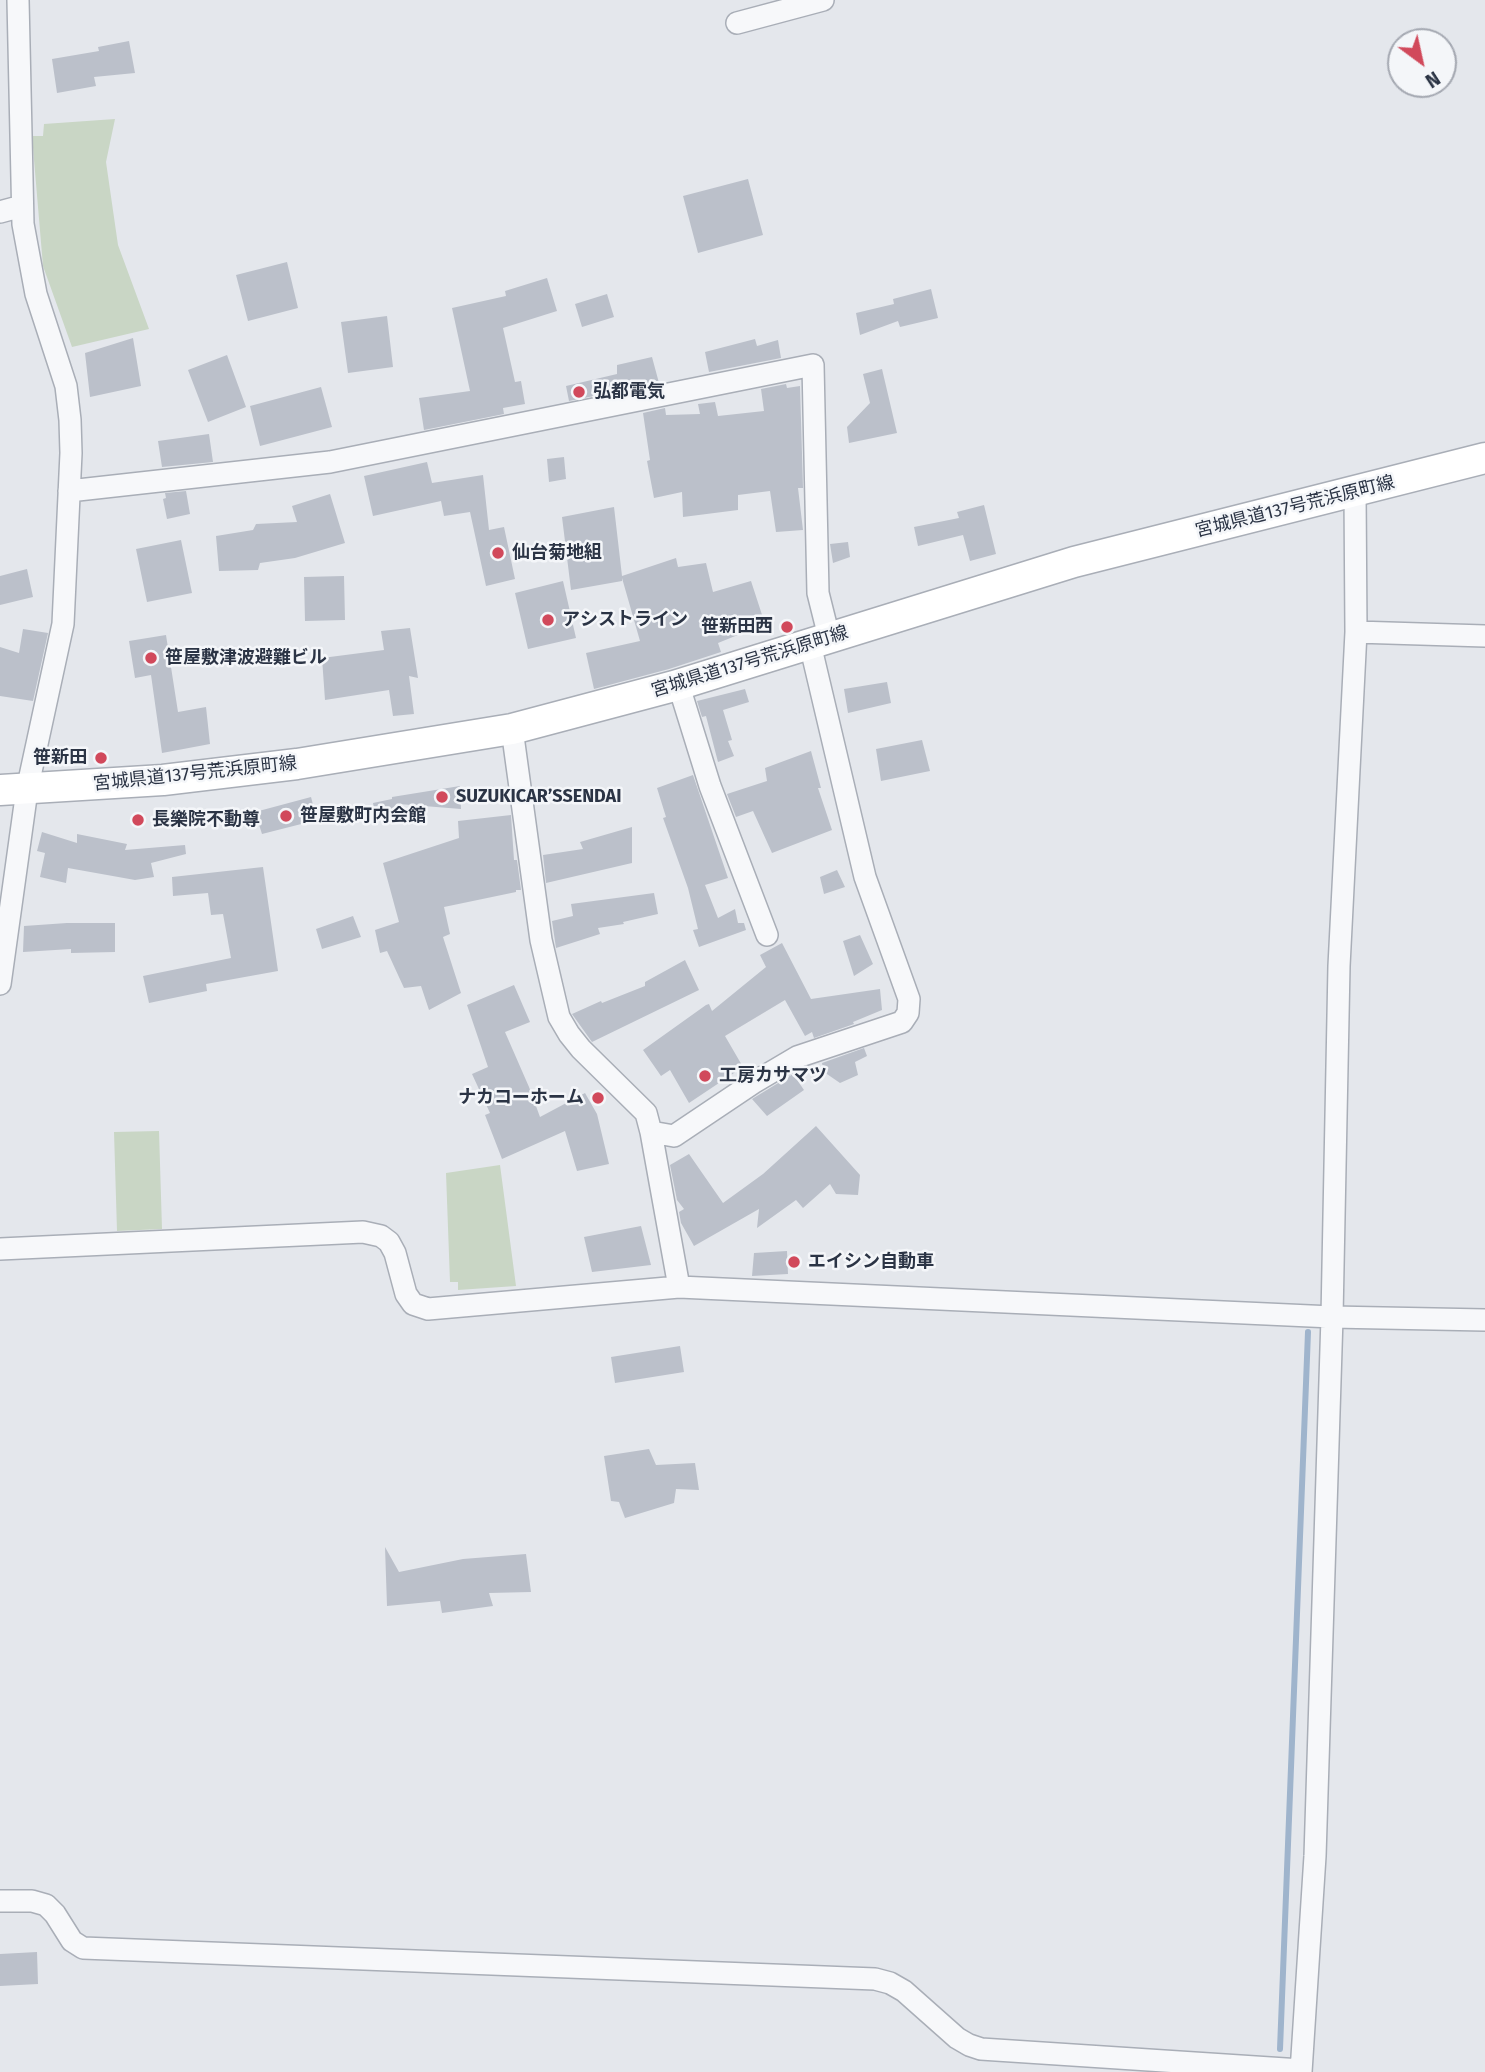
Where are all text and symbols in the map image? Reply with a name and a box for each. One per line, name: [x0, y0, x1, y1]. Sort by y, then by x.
north arrow: [1387, 28, 1457, 98]
text: N: [1421, 66, 1444, 92]
place label: 弘都電気: [593, 381, 665, 403]
marker: 弘都電気: [571, 384, 587, 400]
street label: 宮城県道137号荒浜原町線: [1193, 472, 1397, 542]
place label: 仙台菊地組: [512, 542, 602, 564]
marker: 仙台菊地組: [490, 545, 506, 561]
place label: アシストライン: [562, 609, 688, 631]
marker: アシストライン: [540, 612, 556, 628]
place label: 笹新田西: [701, 616, 773, 638]
marker: 笹新田西: [779, 619, 795, 635]
street label: 宮城県道137号荒浜原町線: [649, 622, 851, 702]
place label: 笹屋敷津波避難ビル: [165, 647, 327, 669]
marker: 笹屋敷津波避難ビル: [143, 650, 159, 666]
place label: 笹新田: [33, 747, 87, 769]
marker: 笹新田: [93, 750, 109, 766]
street label: 宮城県道137号荒浜原町線: [92, 753, 298, 795]
place label: SUZUKICAR’SSENDAI: [456, 786, 622, 808]
marker: SUZUKICAR’SSENDAI: [434, 789, 450, 805]
place label: 笹屋敷町内会館: [300, 805, 426, 827]
marker: 笹屋敷町内会館: [278, 808, 294, 824]
place label: 長樂院不動尊: [152, 809, 260, 831]
marker: 長樂院不動尊: [130, 812, 146, 828]
place label: 工房カサマツ: [719, 1065, 827, 1087]
marker: 工房カサマツ: [697, 1068, 713, 1084]
place label: ナカコーホーム: [458, 1087, 584, 1109]
marker: ナカコーホーム: [590, 1090, 606, 1106]
place label: エイシン自動車: [808, 1251, 934, 1273]
marker: エイシン自動車: [786, 1254, 802, 1270]

